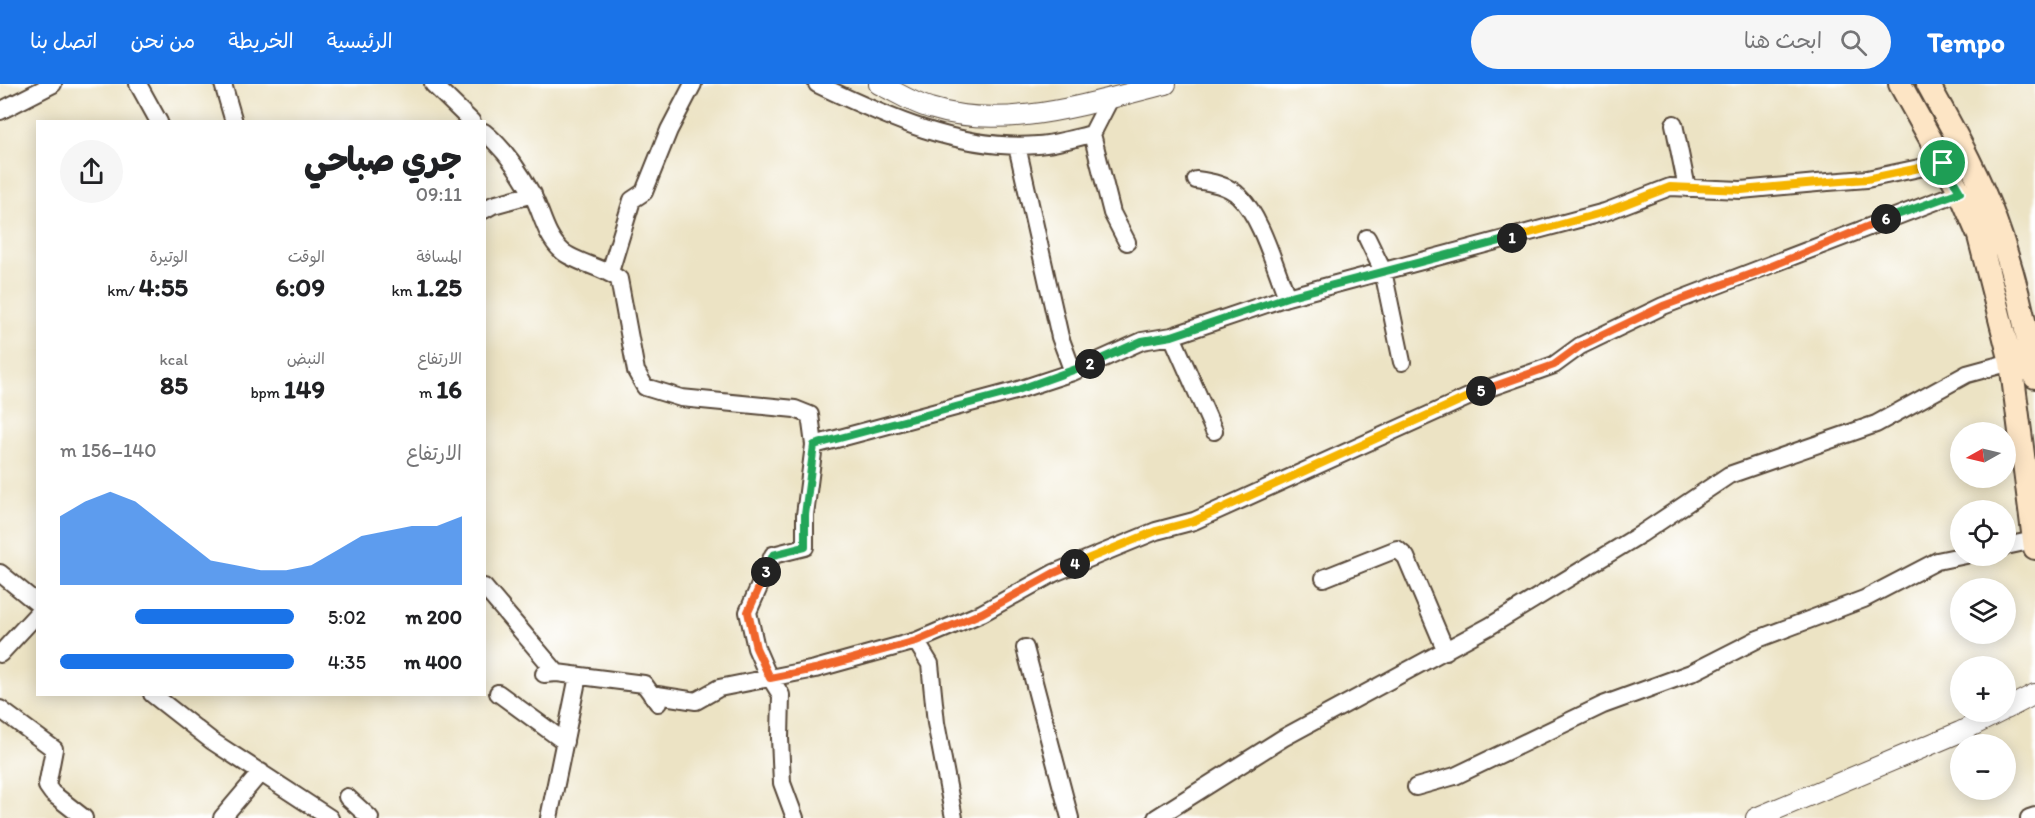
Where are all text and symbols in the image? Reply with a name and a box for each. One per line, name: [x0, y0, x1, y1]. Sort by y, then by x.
search box: [1471, 15, 1891, 69]
text: Tempo: [1927, 25, 2005, 59]
icon: search: [1837, 26, 1870, 59]
text: ابحث هنا: [1744, 27, 1822, 54]
text: اتصل بنا: [30, 28, 98, 53]
text: من نحن: [131, 28, 195, 53]
text: الخريطة: [228, 28, 294, 53]
text: الرئيسية: [327, 28, 393, 53]
pin: [1917, 137, 1968, 188]
button: share: [60, 140, 123, 203]
text: جري صباحي: [304, 140, 462, 179]
icon: arrive: [1926, 146, 1959, 179]
text: 09:11: [416, 182, 462, 206]
pin: 6: [1871, 204, 1901, 234]
text: 6: [1882, 209, 1890, 228]
pin: 1: [1497, 223, 1527, 253]
text: 1: [1508, 228, 1516, 247]
text: الوتيرة: [149, 247, 188, 266]
text: الوقت: [288, 247, 325, 266]
text: المسافة: [416, 247, 462, 266]
text: 4:55: [139, 271, 188, 303]
text: 6:09: [275, 271, 325, 303]
text: 1.25: [416, 271, 462, 303]
text: /km: [107, 281, 139, 300]
text: km: [391, 281, 416, 300]
text: النبض: [287, 349, 325, 368]
text: الارتفاع: [417, 349, 462, 368]
pin: 2: [1075, 349, 1105, 379]
text: kcal: [160, 350, 188, 369]
text: 2: [1086, 354, 1094, 373]
text: 85: [160, 369, 188, 401]
text: 149: [284, 373, 325, 405]
text: 16: [436, 373, 462, 405]
pin: 5: [1466, 376, 1496, 406]
text: 5: [1477, 381, 1485, 400]
text: bpm: [250, 383, 284, 402]
text: m: [419, 383, 436, 402]
north arrow: [1950, 422, 2016, 488]
map controls: [1950, 422, 2016, 800]
text: 140–156 m: [60, 438, 157, 462]
text: الارتفاع: [406, 441, 462, 465]
button: locate: [1950, 500, 2016, 566]
pin: 4: [1060, 549, 1090, 579]
text: 4: [1070, 554, 1080, 573]
pin: 3: [751, 557, 781, 587]
text: 3: [762, 562, 770, 581]
button: layers: [1950, 578, 2016, 644]
text: 5:02: [328, 605, 366, 629]
text: 200 m: [406, 605, 462, 629]
text: 4:35: [328, 650, 366, 674]
text: 400 m: [404, 650, 462, 674]
button: +: [1950, 656, 2016, 722]
button: −: [1950, 734, 2016, 800]

